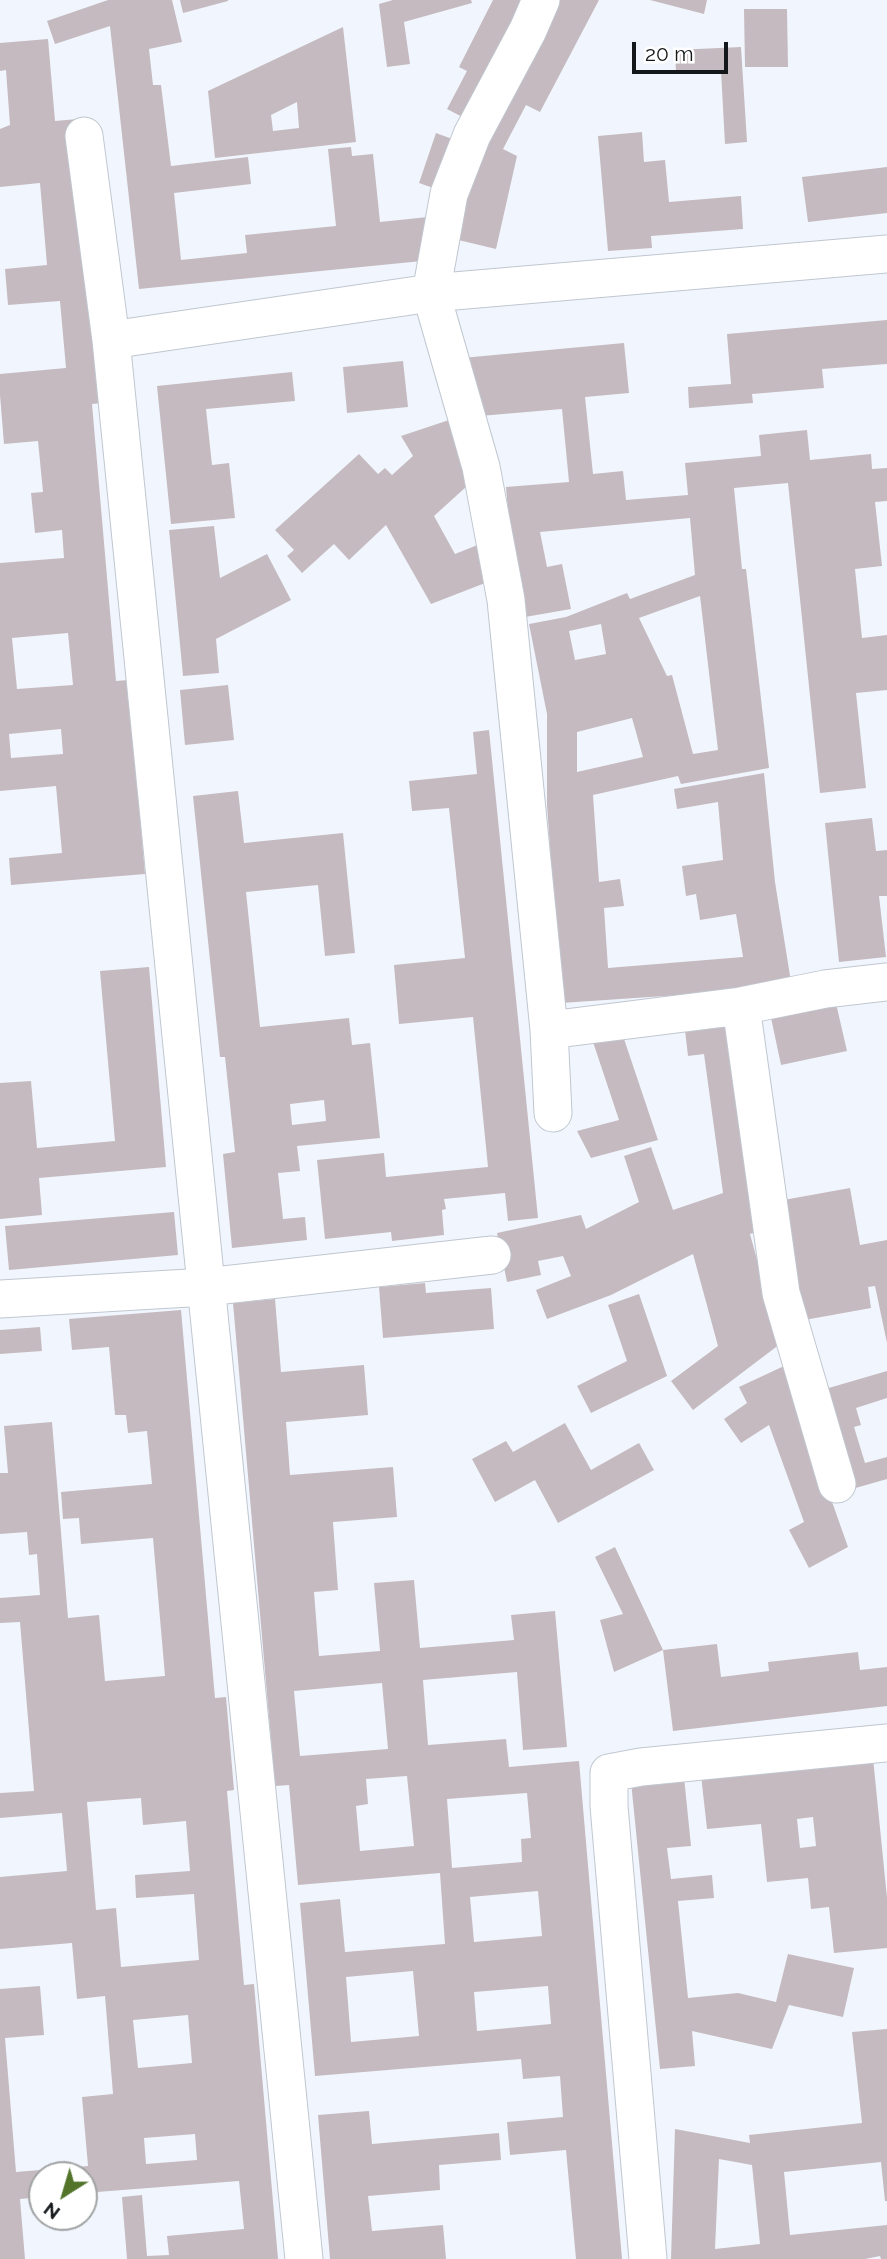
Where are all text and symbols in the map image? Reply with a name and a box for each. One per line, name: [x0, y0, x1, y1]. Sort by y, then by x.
scale bar: [635, 28, 731, 72]
text: 20 m: [645, 41, 693, 66]
north arrow: [28, 2161, 98, 2231]
text: N: [39, 2198, 64, 2224]

